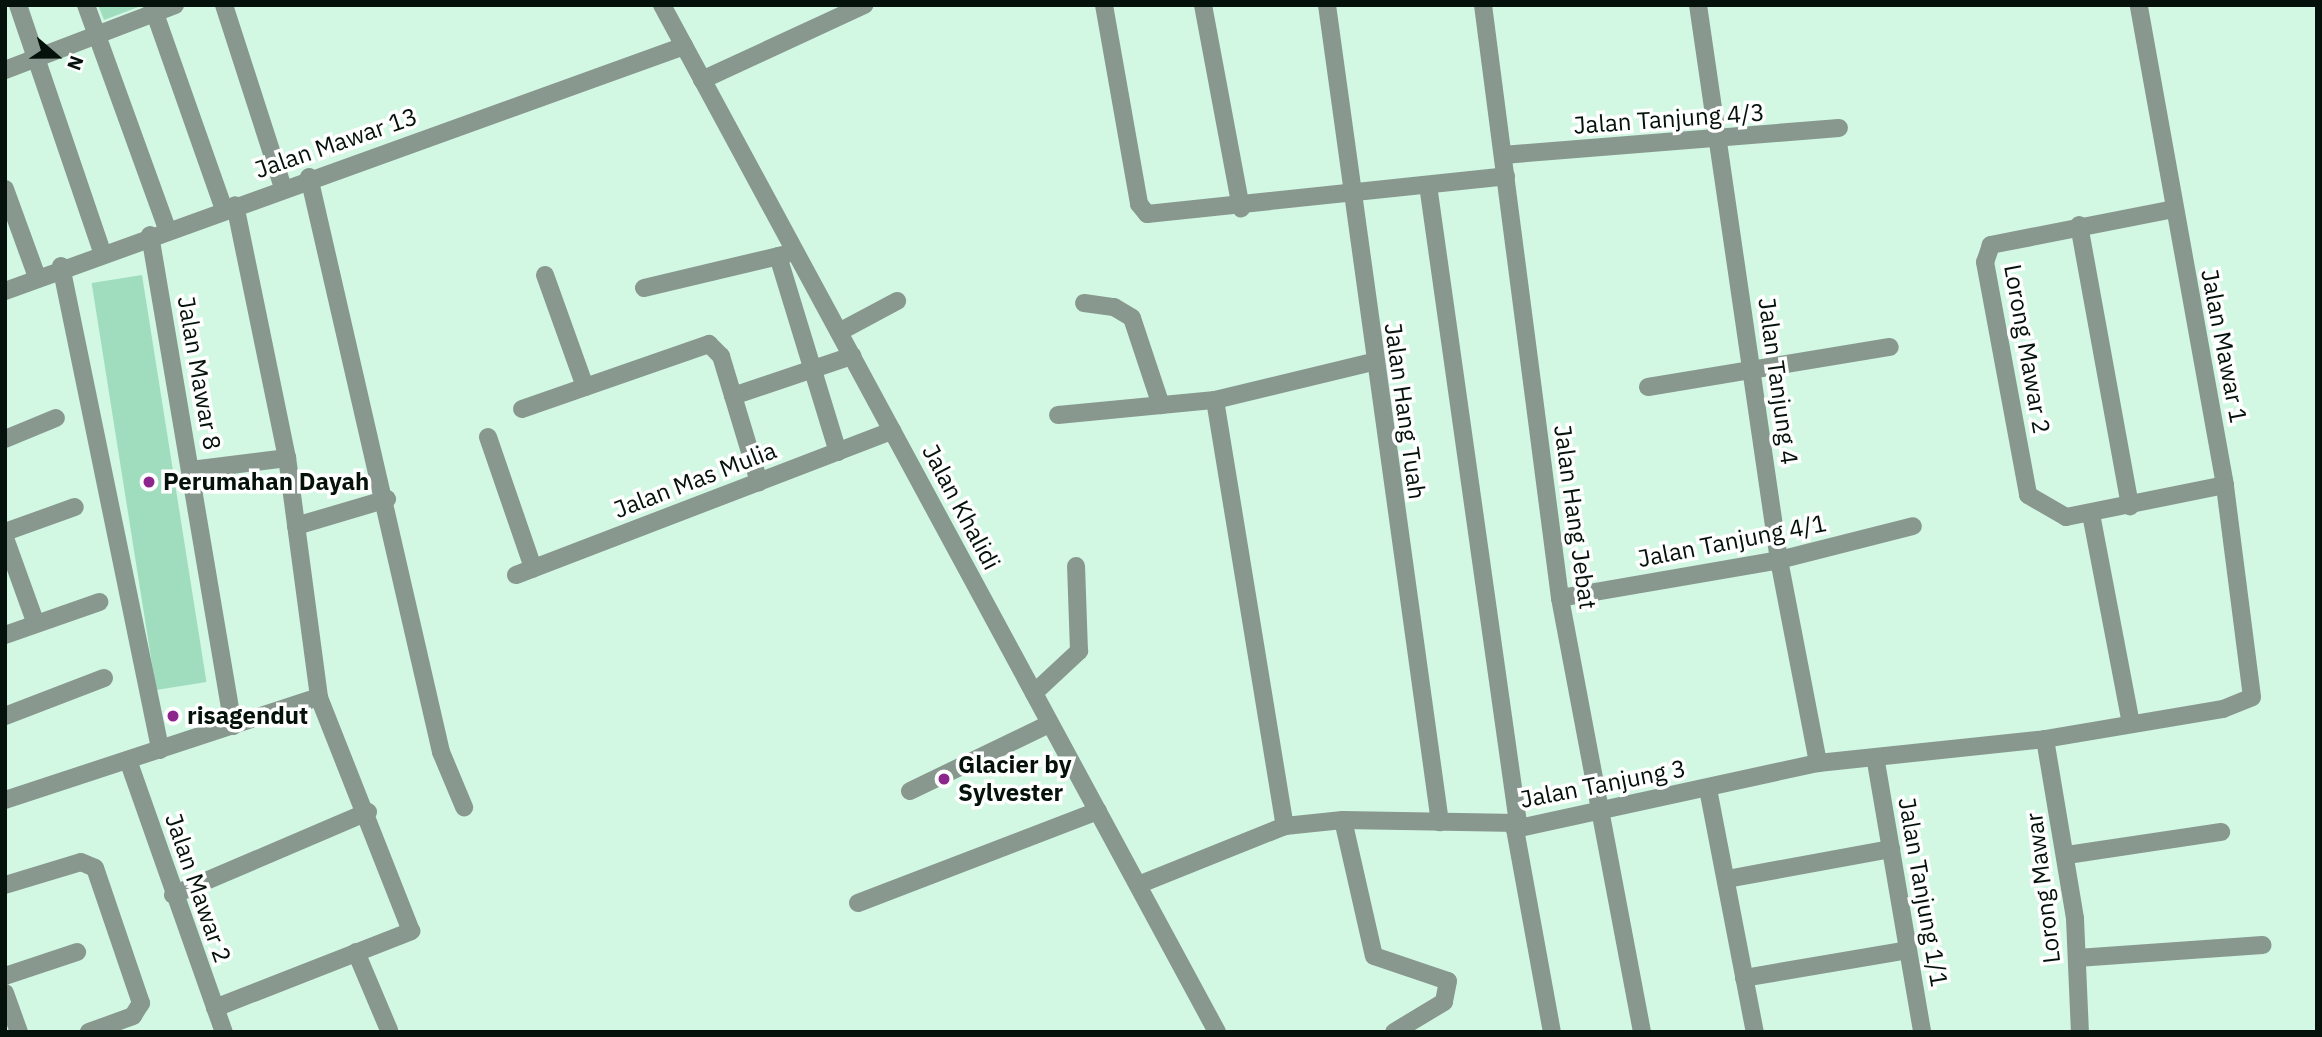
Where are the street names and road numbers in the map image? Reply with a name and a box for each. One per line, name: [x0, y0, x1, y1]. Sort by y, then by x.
street label: Jalan Tanjung 4/3: [1572, 98, 1766, 140]
street label: Jalan Mawar 13: [251, 102, 421, 184]
street label: Lorong Mawar 2: [1998, 262, 2056, 436]
street label: Jalan Mawar 1: [2195, 267, 2253, 425]
street label: Jalan Mawar 8: [171, 294, 227, 452]
street label: Jalan Tanjung 4: [1752, 296, 1804, 466]
street label: Jalan Hang Tuah: [1378, 321, 1432, 501]
street label: Jalan Hang Jebat: [1548, 423, 1602, 611]
street label: Jalan Mas Mulia: [610, 436, 780, 524]
street label: Jalan Khalidi: [916, 439, 1006, 575]
street label: Jalan Tanjung 4/1: [1635, 509, 1829, 573]
street label: Jalan Tanjung 3: [1518, 754, 1688, 814]
street label: Jalan Tanjung 1/1: [1892, 795, 1954, 989]
street label: Jalan Mawar 2: [159, 810, 237, 966]
street label: Lorong Mawar: [2019, 811, 2067, 965]

